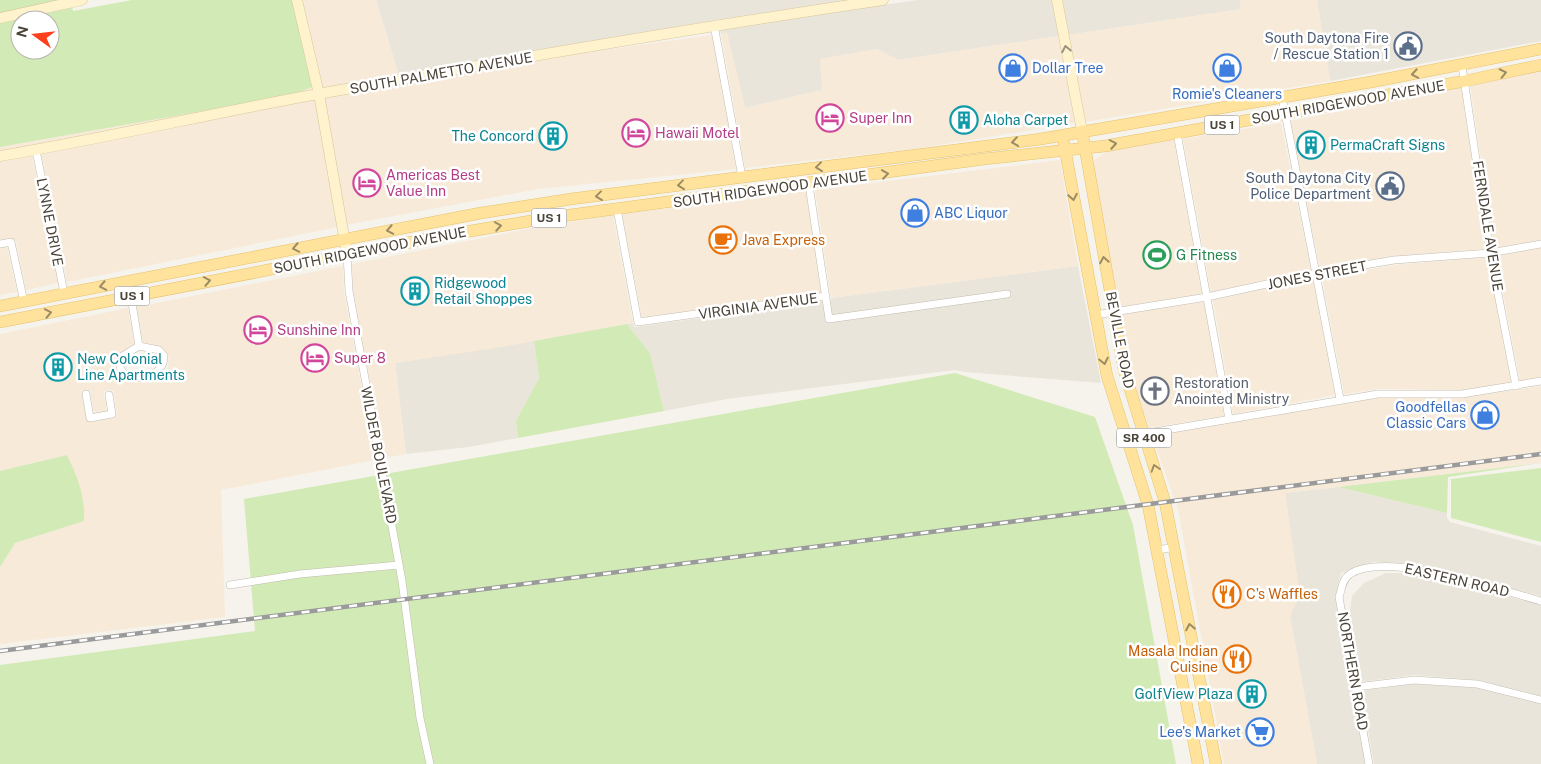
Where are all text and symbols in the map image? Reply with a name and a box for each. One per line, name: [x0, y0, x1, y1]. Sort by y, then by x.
north arrow: [10, 10, 60, 60]
text: N: [13, 24, 32, 39]
place label: South Daytona Fire / Rescue Station 1: [1264, 30, 1389, 62]
public building icon: South Daytona Fire / Rescue Station 1: [1393, 31, 1423, 61]
one-way arrow: [1061, 44, 1072, 53]
street label: SOUTH PALMETTO AVENUE: [349, 49, 533, 97]
shop icon: Dollar Tree: [998, 53, 1028, 83]
shop icon: Romie's Cleaners: [1212, 53, 1242, 83]
place label: Dollar Tree: [1032, 60, 1104, 76]
one-way arrow: [1410, 69, 1419, 79]
one-way arrow: [1499, 69, 1508, 79]
street label: SOUTH RIDGEWOOD AVENUE: [1250, 77, 1446, 127]
place label: Romie's Cleaners: [1172, 86, 1282, 102]
hotel icon: Super Inn: [815, 103, 845, 133]
building icon: Aloha Carpet: [949, 105, 979, 135]
place label: Super Inn: [849, 110, 912, 126]
place label: Aloha Carpet: [983, 112, 1068, 128]
road number: US 1: [1204, 116, 1240, 134]
hotel icon: Hawaii Motel: [621, 118, 651, 148]
building icon: The Concord: [538, 121, 568, 151]
place label: Hawaii Motel: [655, 125, 739, 141]
place label: The Concord: [452, 128, 534, 144]
building icon: PermaCraft Signs: [1296, 130, 1326, 160]
one-way arrow: [1010, 136, 1018, 147]
place label: PermaCraft Signs: [1330, 137, 1445, 153]
one-way arrow: [1109, 140, 1117, 150]
street label: FERNDALE AVENUE: [1470, 160, 1506, 292]
one-way arrow: [814, 162, 823, 172]
place label: Americas Best Value Inn: [386, 167, 480, 199]
street label: SOUTH RIDGEWOOD AVENUE: [672, 167, 868, 211]
hotel icon: Americas Best Value Inn: [352, 168, 382, 198]
one-way arrow: [880, 169, 889, 179]
place label: South Daytona City Police Department: [1246, 170, 1372, 202]
public building icon: South Daytona City Police Department: [1375, 171, 1405, 201]
street label: LYNNE DRIVE: [34, 176, 66, 268]
one-way arrow: [677, 179, 685, 190]
one-way arrow: [594, 190, 602, 201]
one-way arrow: [1068, 193, 1078, 202]
shop icon: ABC Liquor: [900, 198, 930, 228]
place label: ABC Liquor: [934, 205, 1008, 221]
road number: US 1: [532, 208, 566, 228]
one-way arrow: [494, 222, 502, 232]
street label: SOUTH RIDGEWOOD AVENUE: [272, 223, 468, 277]
one-way arrow: [386, 224, 394, 235]
cafe icon: Java Express: [708, 225, 738, 255]
place label: Java Express: [742, 232, 825, 248]
sports icon: G Fitness: [1142, 240, 1172, 270]
one-way arrow: [292, 242, 301, 253]
place label: G Fitness: [1176, 247, 1237, 263]
one-way arrow: [1100, 256, 1110, 265]
street label: JONES STREET: [1266, 258, 1368, 292]
place label: Ridgewood Retail Shoppes: [434, 275, 532, 307]
building icon: Ridgewood Retail Shoppes: [400, 276, 430, 306]
one-way arrow: [203, 277, 212, 287]
one-way arrow: [98, 280, 107, 291]
road number: US 1: [114, 286, 150, 306]
street label: VIRGINIA AVENUE: [697, 290, 819, 322]
street label: BEVILLE ROAD: [1103, 290, 1137, 390]
one-way arrow: [43, 308, 52, 318]
hotel icon: Sunshine Inn: [243, 315, 273, 345]
place label: Sunshine Inn: [277, 322, 361, 338]
hotel icon: Super 8: [300, 343, 330, 373]
place label: Super 8: [334, 350, 386, 366]
place label: New Colonial Line Apartments: [77, 351, 185, 383]
building icon: New Colonial Line Apartments: [43, 352, 73, 382]
one-way arrow: [1098, 357, 1108, 366]
place label: Restoration Anointed Ministry: [1174, 375, 1290, 407]
church icon: Restoration Anointed Ministry: [1140, 376, 1170, 406]
street label: WILDER BOULEVARD: [358, 385, 400, 525]
place label: Goodfellas Classic Cars: [1386, 399, 1466, 431]
shop icon: Goodfellas Classic Cars: [1470, 400, 1500, 430]
road number: SR 400: [1116, 428, 1172, 448]
one-way arrow: [1151, 465, 1161, 473]
street label: EASTERN ROAD: [1403, 560, 1511, 600]
restaurant icon: C's Waffles: [1212, 579, 1242, 609]
place label: C's Waffles: [1246, 586, 1318, 602]
street label: NORTHERN ROAD: [1335, 610, 1371, 732]
one-way arrow: [1186, 623, 1196, 631]
place label: Masala Indian Cuisine: [1128, 643, 1218, 675]
restaurant icon: Masala Indian Cuisine: [1222, 644, 1252, 674]
building icon: GolfView Plaza: [1237, 679, 1267, 709]
place label: GolfView Plaza: [1135, 686, 1233, 702]
supermarket icon: Lee's Market: [1245, 717, 1275, 747]
place label: Lee's Market: [1159, 724, 1241, 740]

